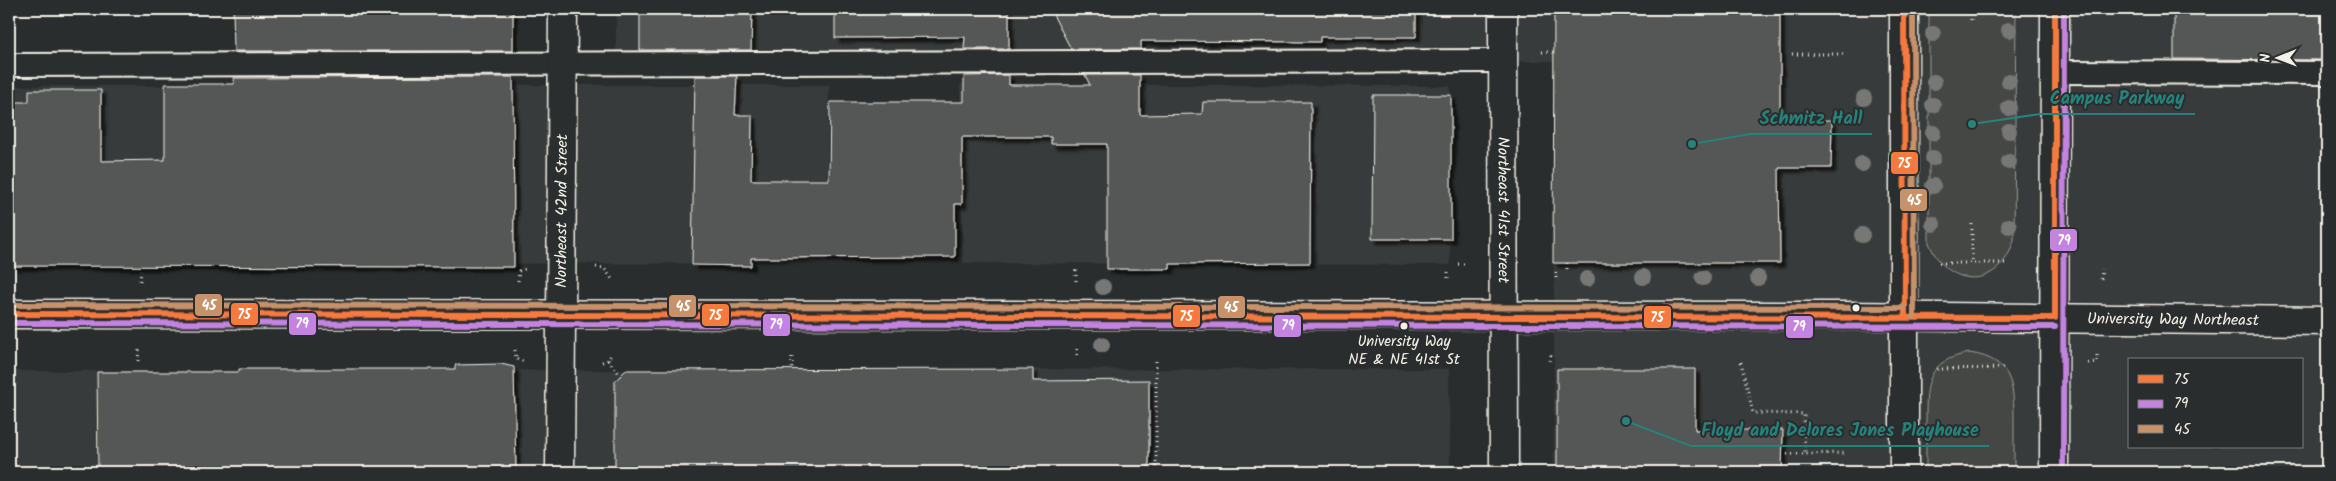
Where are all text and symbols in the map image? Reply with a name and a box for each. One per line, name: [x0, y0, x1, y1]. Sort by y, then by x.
north arrow: [2254, 32, 2304, 82]
text: N: [2255, 53, 2277, 63]
callout: Campus Parkway: [2040, 81, 2195, 114]
text: Campus Parkway: [2050, 85, 2185, 114]
callout: Schmitz Hall: [1750, 101, 1872, 134]
text: Schmitz Hall: [1760, 105, 1862, 134]
street label: Northeast 42nd Street: [549, 133, 575, 288]
street label: Northeast 41st Street: [1491, 137, 1516, 284]
line badge: 75: [1890, 151, 1919, 175]
text: 75: [1897, 153, 1913, 175]
line badge: 45: [1899, 188, 1928, 212]
text: 45: [1907, 190, 1923, 212]
line badge: 79: [2049, 228, 2078, 252]
text: 79: [2057, 230, 2071, 252]
line badge: 45: [194, 293, 223, 317]
line badge: 45: [668, 294, 697, 318]
text: 45: [202, 295, 218, 317]
line badge: 45: [1217, 295, 1246, 319]
text: 45: [676, 296, 692, 318]
text: 45: [1224, 297, 1240, 319]
line badge: 75: [230, 302, 259, 326]
line badge: 75: [701, 303, 730, 327]
unlabelled marker: [1851, 303, 1861, 313]
text: 75: [237, 304, 253, 326]
line badge: 75: [1172, 304, 1201, 328]
text: 75: [708, 305, 724, 327]
line badge: 75: [1643, 305, 1672, 329]
text: 75: [1179, 306, 1195, 328]
street label: University Way Northeast: [2087, 306, 2260, 333]
text: 75: [1650, 307, 1666, 329]
line badge: 79: [288, 312, 317, 336]
text: 79: [295, 313, 309, 335]
line badge: 79: [762, 313, 791, 337]
text: 79: [769, 314, 783, 336]
line badge: 79: [1273, 314, 1302, 338]
text: 79: [1281, 315, 1295, 337]
line badge: 79: [1785, 315, 1814, 339]
text: 79: [1792, 316, 1806, 338]
marker: University Way NE & NE 41st St: [1399, 321, 1409, 331]
place label: University Way NE & NE 41st St: [1348, 330, 1460, 372]
legend: [2128, 358, 2304, 448]
text: 75: [2174, 368, 2190, 392]
text: 79: [2174, 392, 2189, 416]
callout: Floyd and Delores Jones Playhouse: [1691, 413, 1989, 446]
text: Floyd and Delores Jones Playhouse: [1701, 417, 1979, 446]
text: 45: [2174, 418, 2191, 442]

